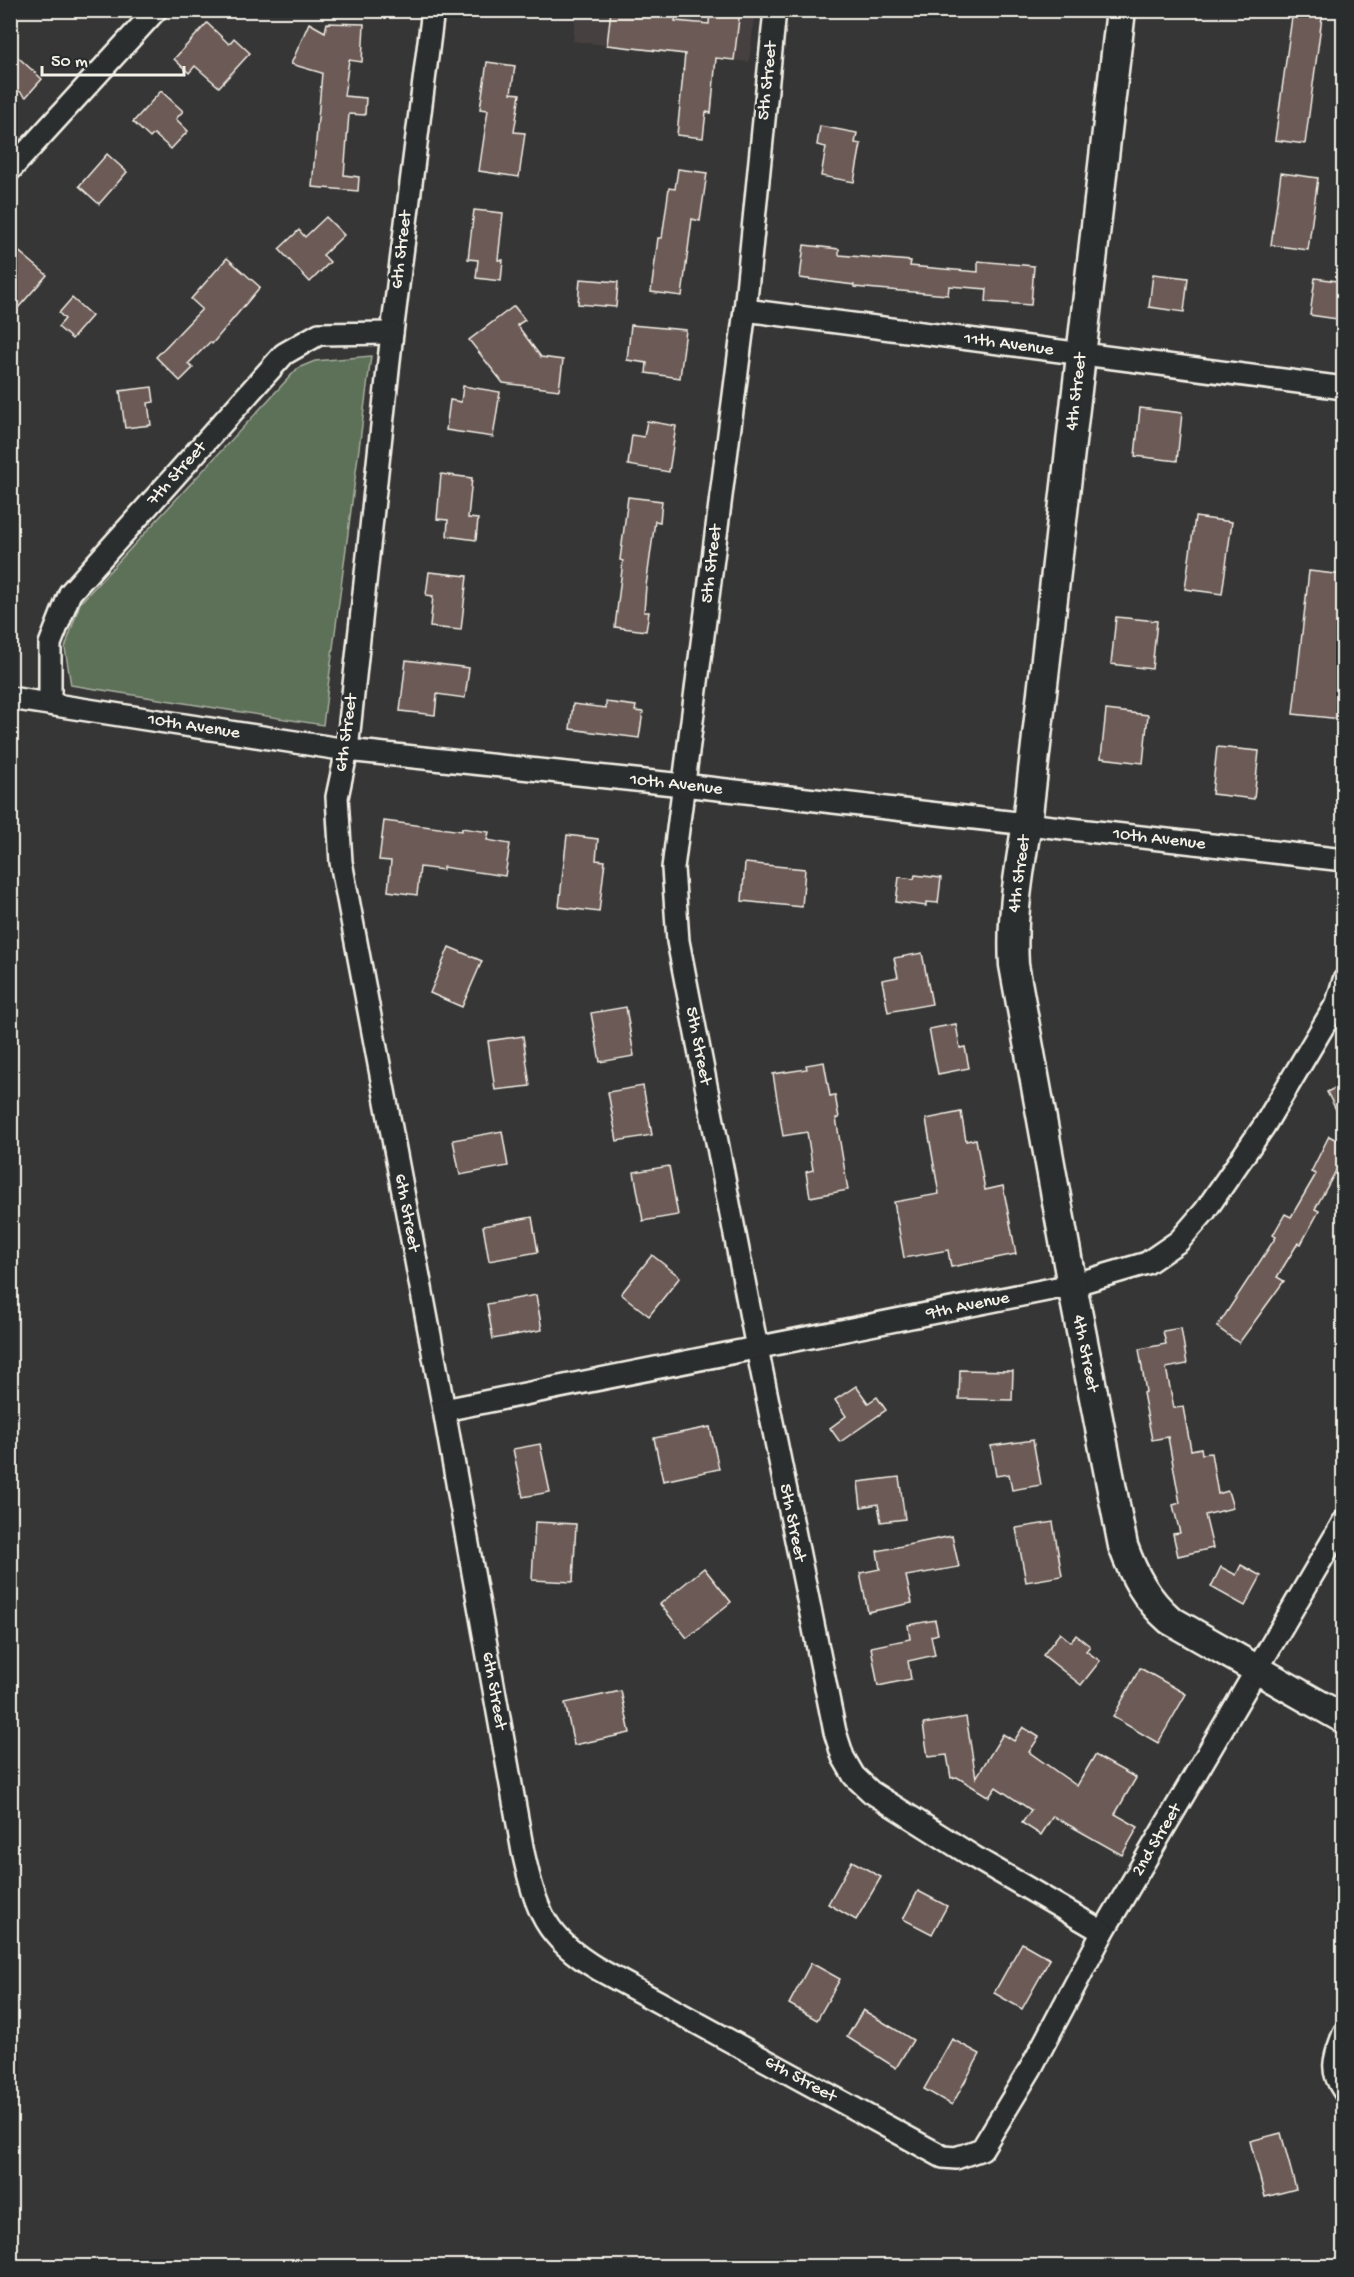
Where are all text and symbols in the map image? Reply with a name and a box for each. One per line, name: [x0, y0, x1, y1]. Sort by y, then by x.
scale bar: [42, 39, 184, 77]
street label: 5th Street: [753, 39, 783, 121]
text: 50 m: [51, 52, 88, 73]
street label: 6th Street: [387, 208, 417, 290]
street label: 11th Avenue: [962, 328, 1055, 361]
street label: 4th Street: [1062, 350, 1092, 432]
street label: 7th Street: [142, 436, 212, 511]
street label: 5th Street: [697, 522, 727, 604]
street label: 6th Street: [331, 691, 363, 773]
street label: 10th Avenue: [145, 709, 242, 744]
street label: 10th Avenue: [628, 769, 724, 800]
street label: 10th Avenue: [1111, 823, 1207, 855]
street label: 4th Street: [1004, 832, 1036, 914]
street label: 5th Street: [681, 1005, 716, 1088]
street label: 6th Street: [389, 1172, 425, 1255]
street label: 9th Avenue: [923, 1287, 1012, 1324]
street label: 4th Street: [1068, 1313, 1103, 1395]
street label: 5th Street: [774, 1482, 811, 1565]
street label: 6th Street: [477, 1650, 512, 1733]
street label: 2nd Street: [1128, 1799, 1187, 1880]
street label: 6th Street: [761, 2051, 841, 2108]

